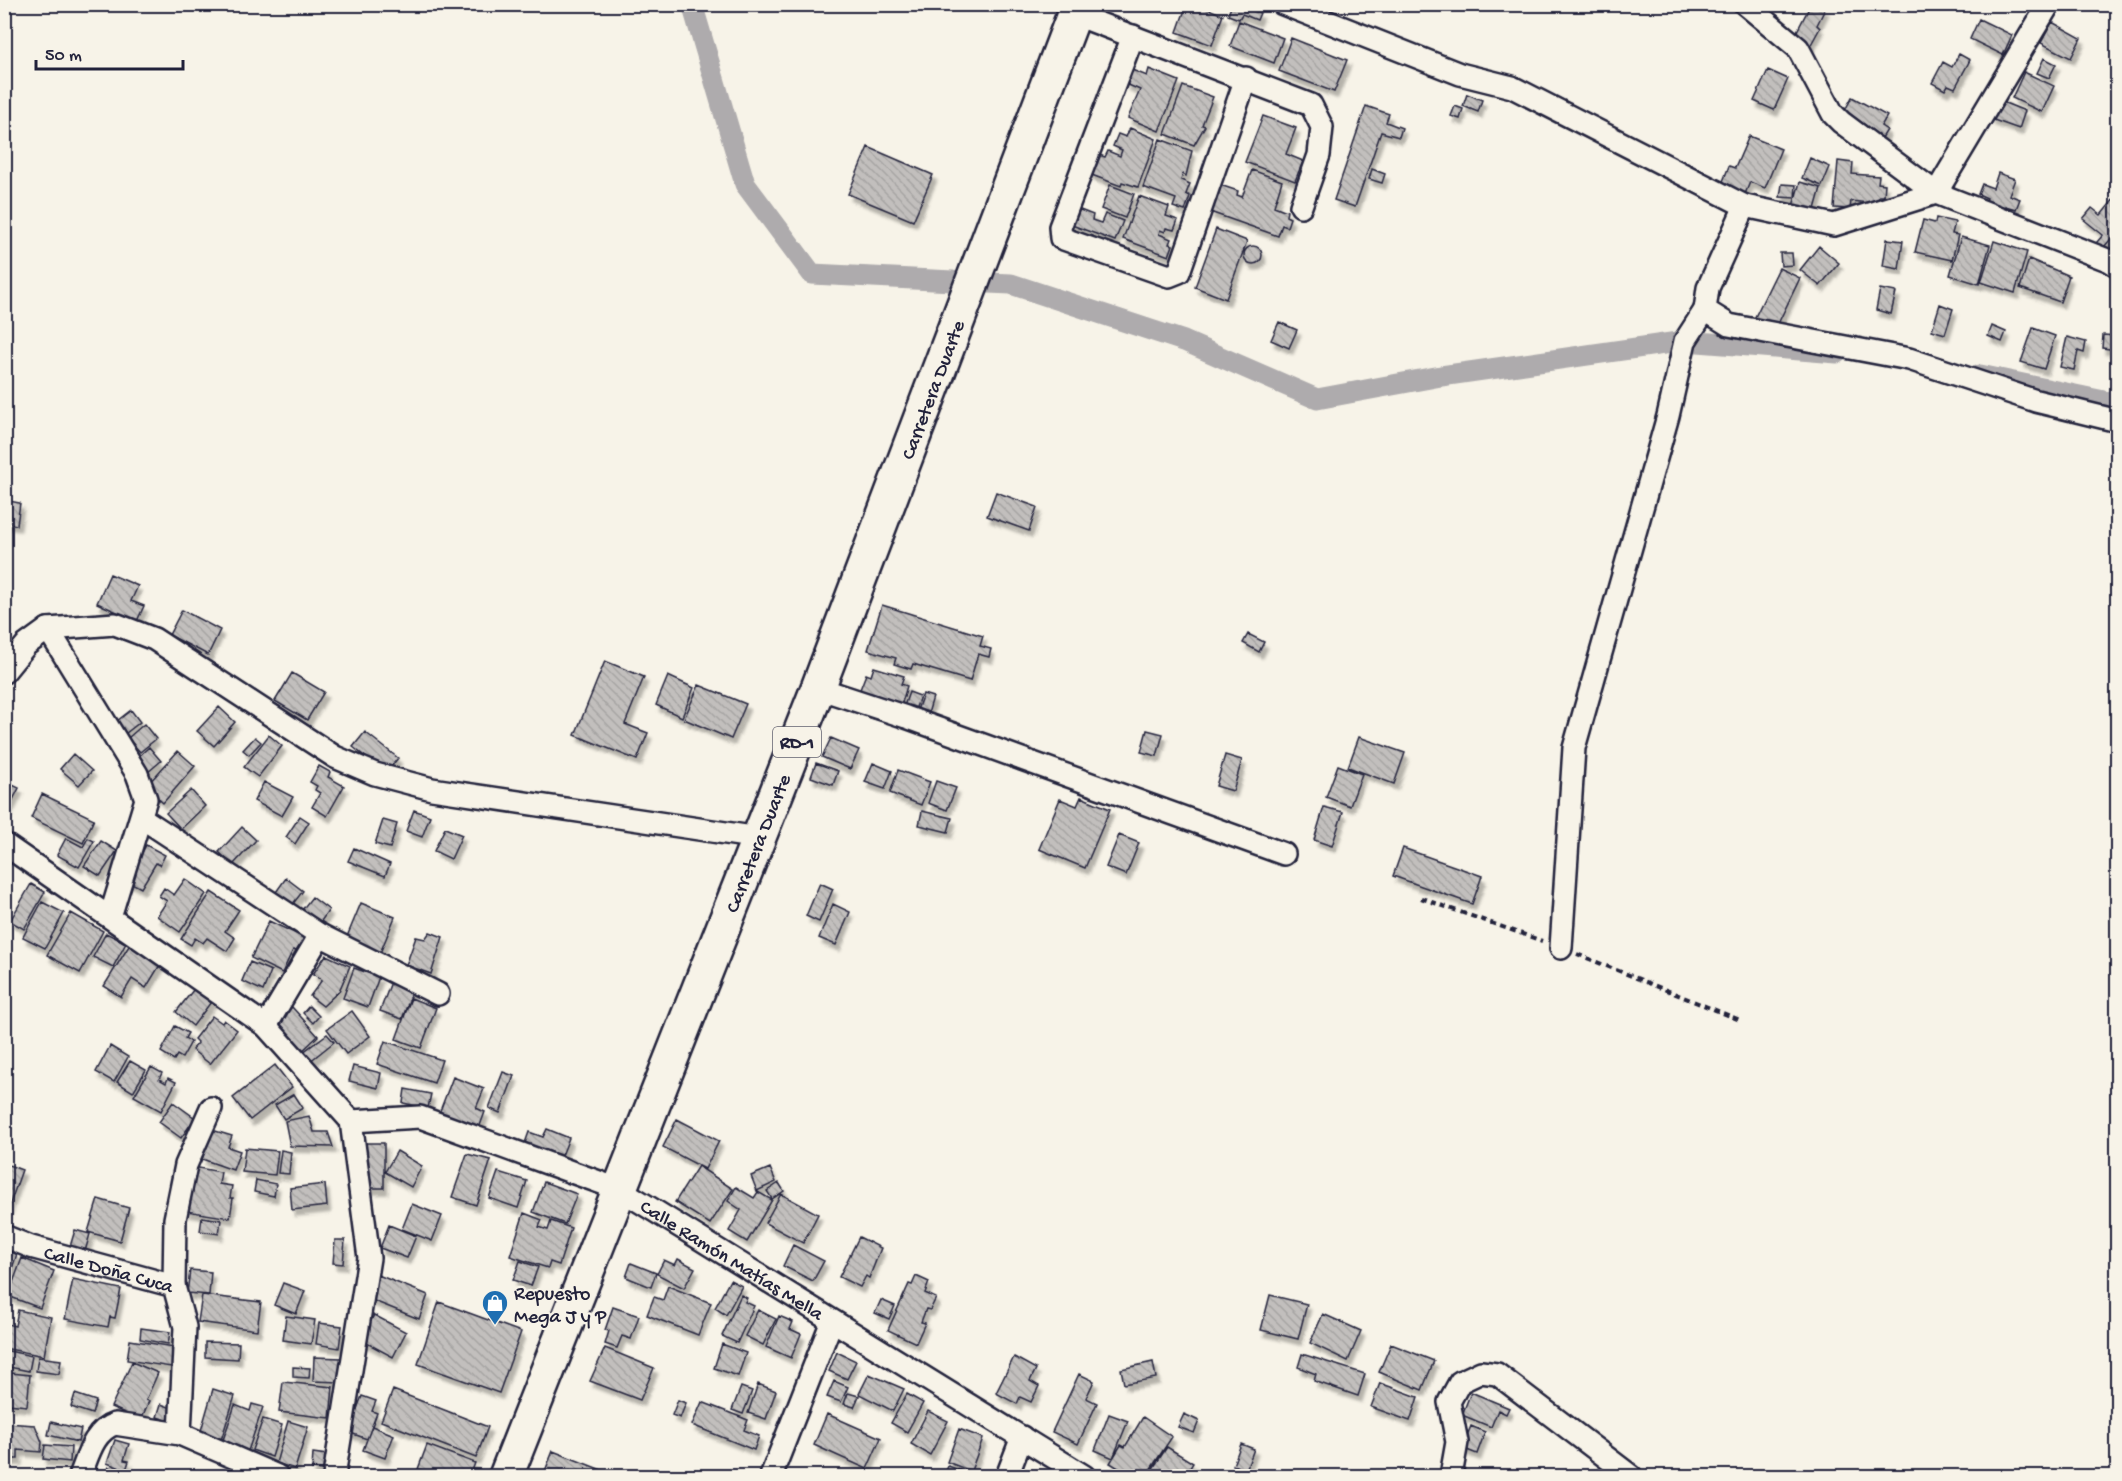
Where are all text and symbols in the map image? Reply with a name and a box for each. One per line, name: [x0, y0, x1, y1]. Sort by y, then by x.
scale bar: [36, 33, 183, 71]
text: 50 m: [45, 46, 82, 67]
street label: Carretera Duarte: [898, 317, 972, 463]
road number: RD-1: [773, 727, 821, 757]
street label: Carretera Duarte: [722, 771, 798, 917]
street label: Calle Ramón Matías Mella: [635, 1197, 827, 1328]
street label: Calle Doña Cuca: [41, 1243, 176, 1300]
place label: Repuesto Mega J y P: [514, 1284, 607, 1330]
shop icon: Repuesto Mega J y P: [480, 1288, 510, 1326]

